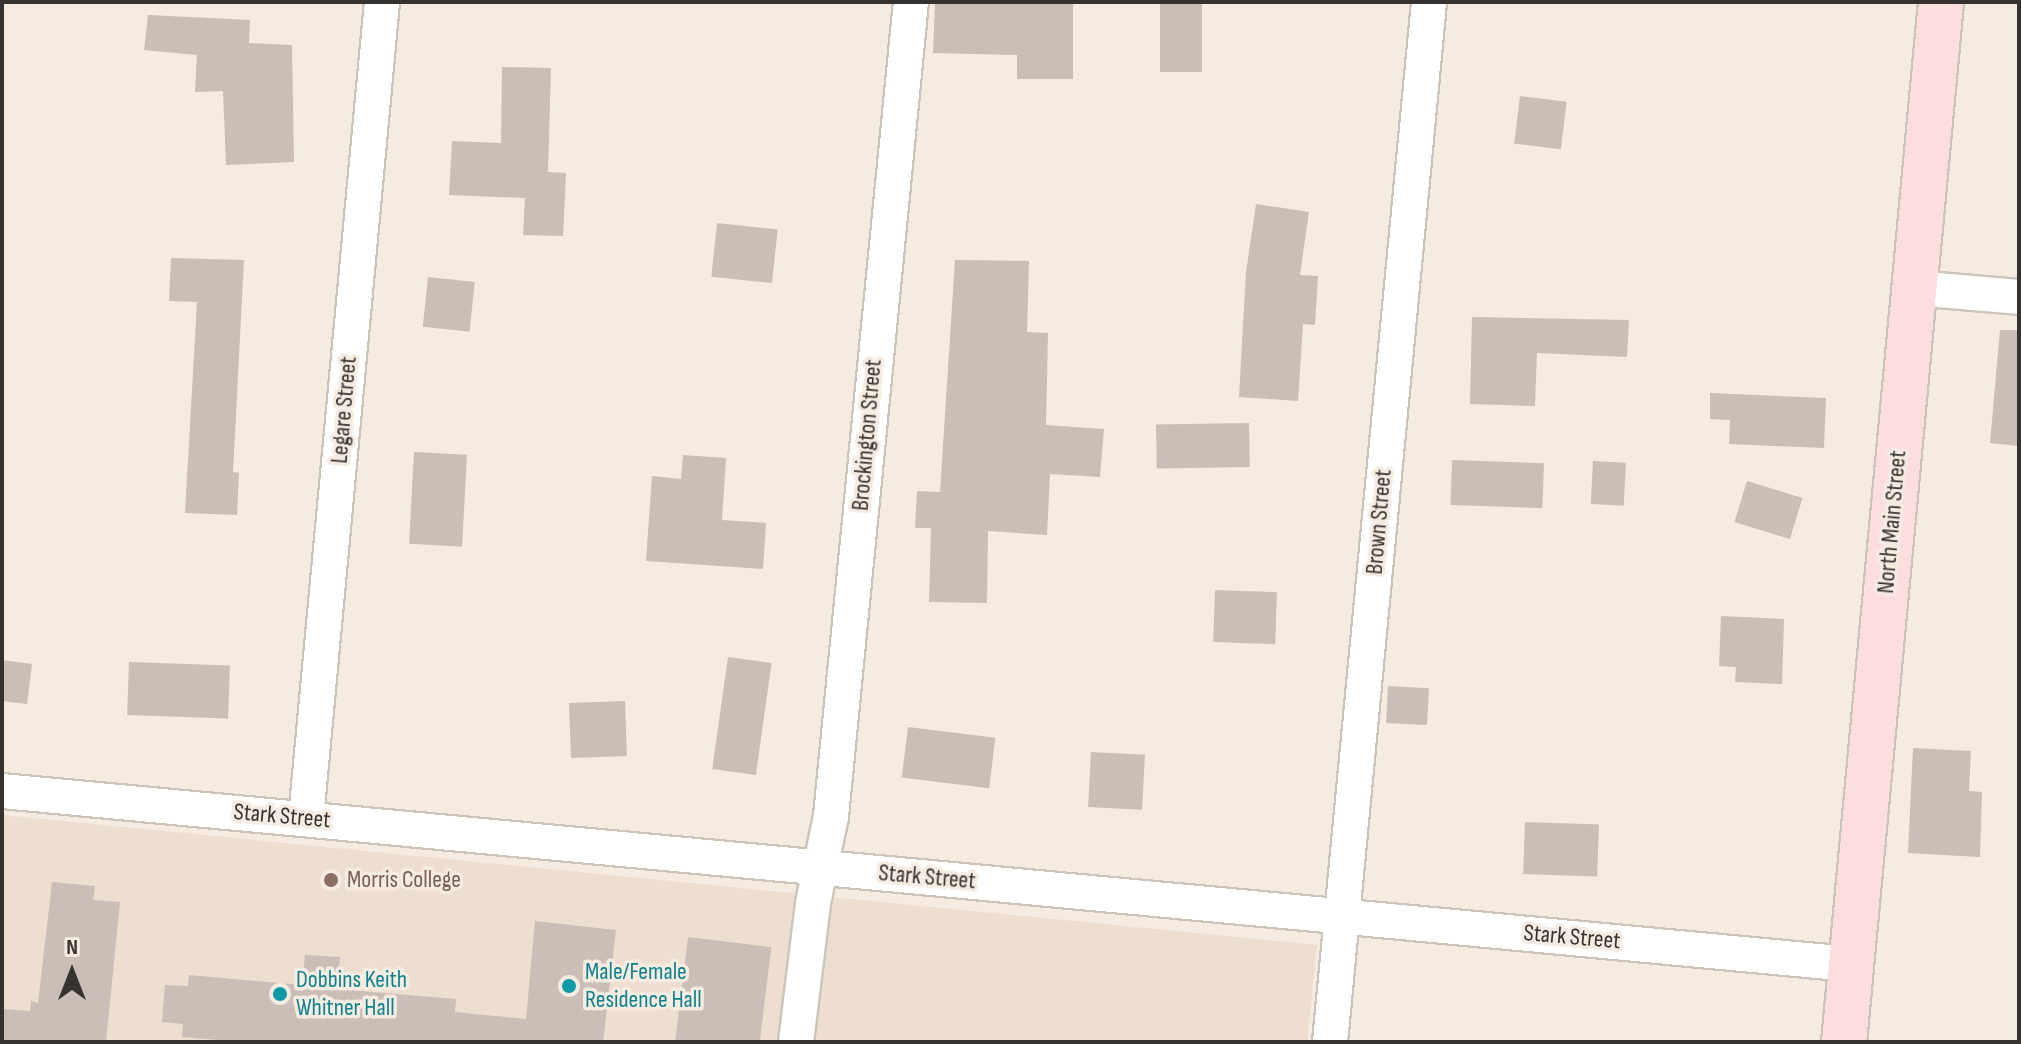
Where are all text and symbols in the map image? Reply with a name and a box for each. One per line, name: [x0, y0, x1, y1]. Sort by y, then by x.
street label: Legare Street: [325, 355, 363, 465]
street label: Brockington Street: [846, 358, 888, 512]
street label: North Main Street: [1871, 449, 1913, 595]
street label: Brown Street: [1360, 468, 1398, 576]
street label: Stark Street: [232, 797, 332, 835]
street label: Stark Street: [877, 858, 977, 896]
place label: Morris College: [347, 866, 461, 894]
marker: Morris College: [322, 871, 340, 889]
street label: Stark Street: [1522, 918, 1622, 956]
north arrow: [32, 932, 112, 1012]
text: N: [66, 934, 78, 961]
place label: Male/Female Residence Hall: [585, 958, 702, 1014]
place label: Dobbins Keith Whitner Hall: [296, 966, 407, 1022]
marker: Male/Female Residence Hall: [560, 977, 578, 995]
marker: Dobbins Keith Whitner Hall: [271, 985, 289, 1003]

